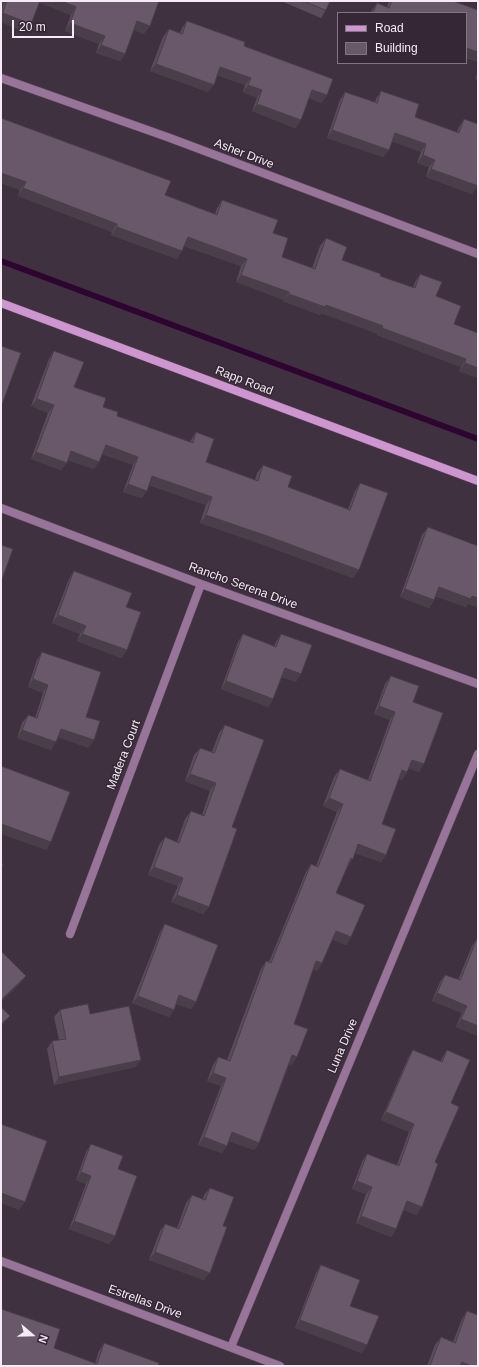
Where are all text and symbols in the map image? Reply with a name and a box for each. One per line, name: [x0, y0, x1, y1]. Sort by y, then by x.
scale bar: [14, 12, 76, 38]
legend: [337, 12, 467, 64]
text: 20 m: [19, 20, 46, 34]
text: Road: [375, 21, 404, 35]
text: Building: [375, 41, 418, 55]
street label: Asher Drive: [212, 136, 276, 172]
street label: Rapp Road: [213, 363, 275, 399]
street label: Rancho Serena Drive: [187, 560, 299, 612]
street label: Madera Court: [104, 718, 144, 792]
street label: Luna Drive: [325, 1016, 361, 1076]
street label: Estrellas Drive: [106, 1282, 184, 1322]
north arrow: [12, 1315, 52, 1355]
text: N: [36, 1333, 50, 1345]

